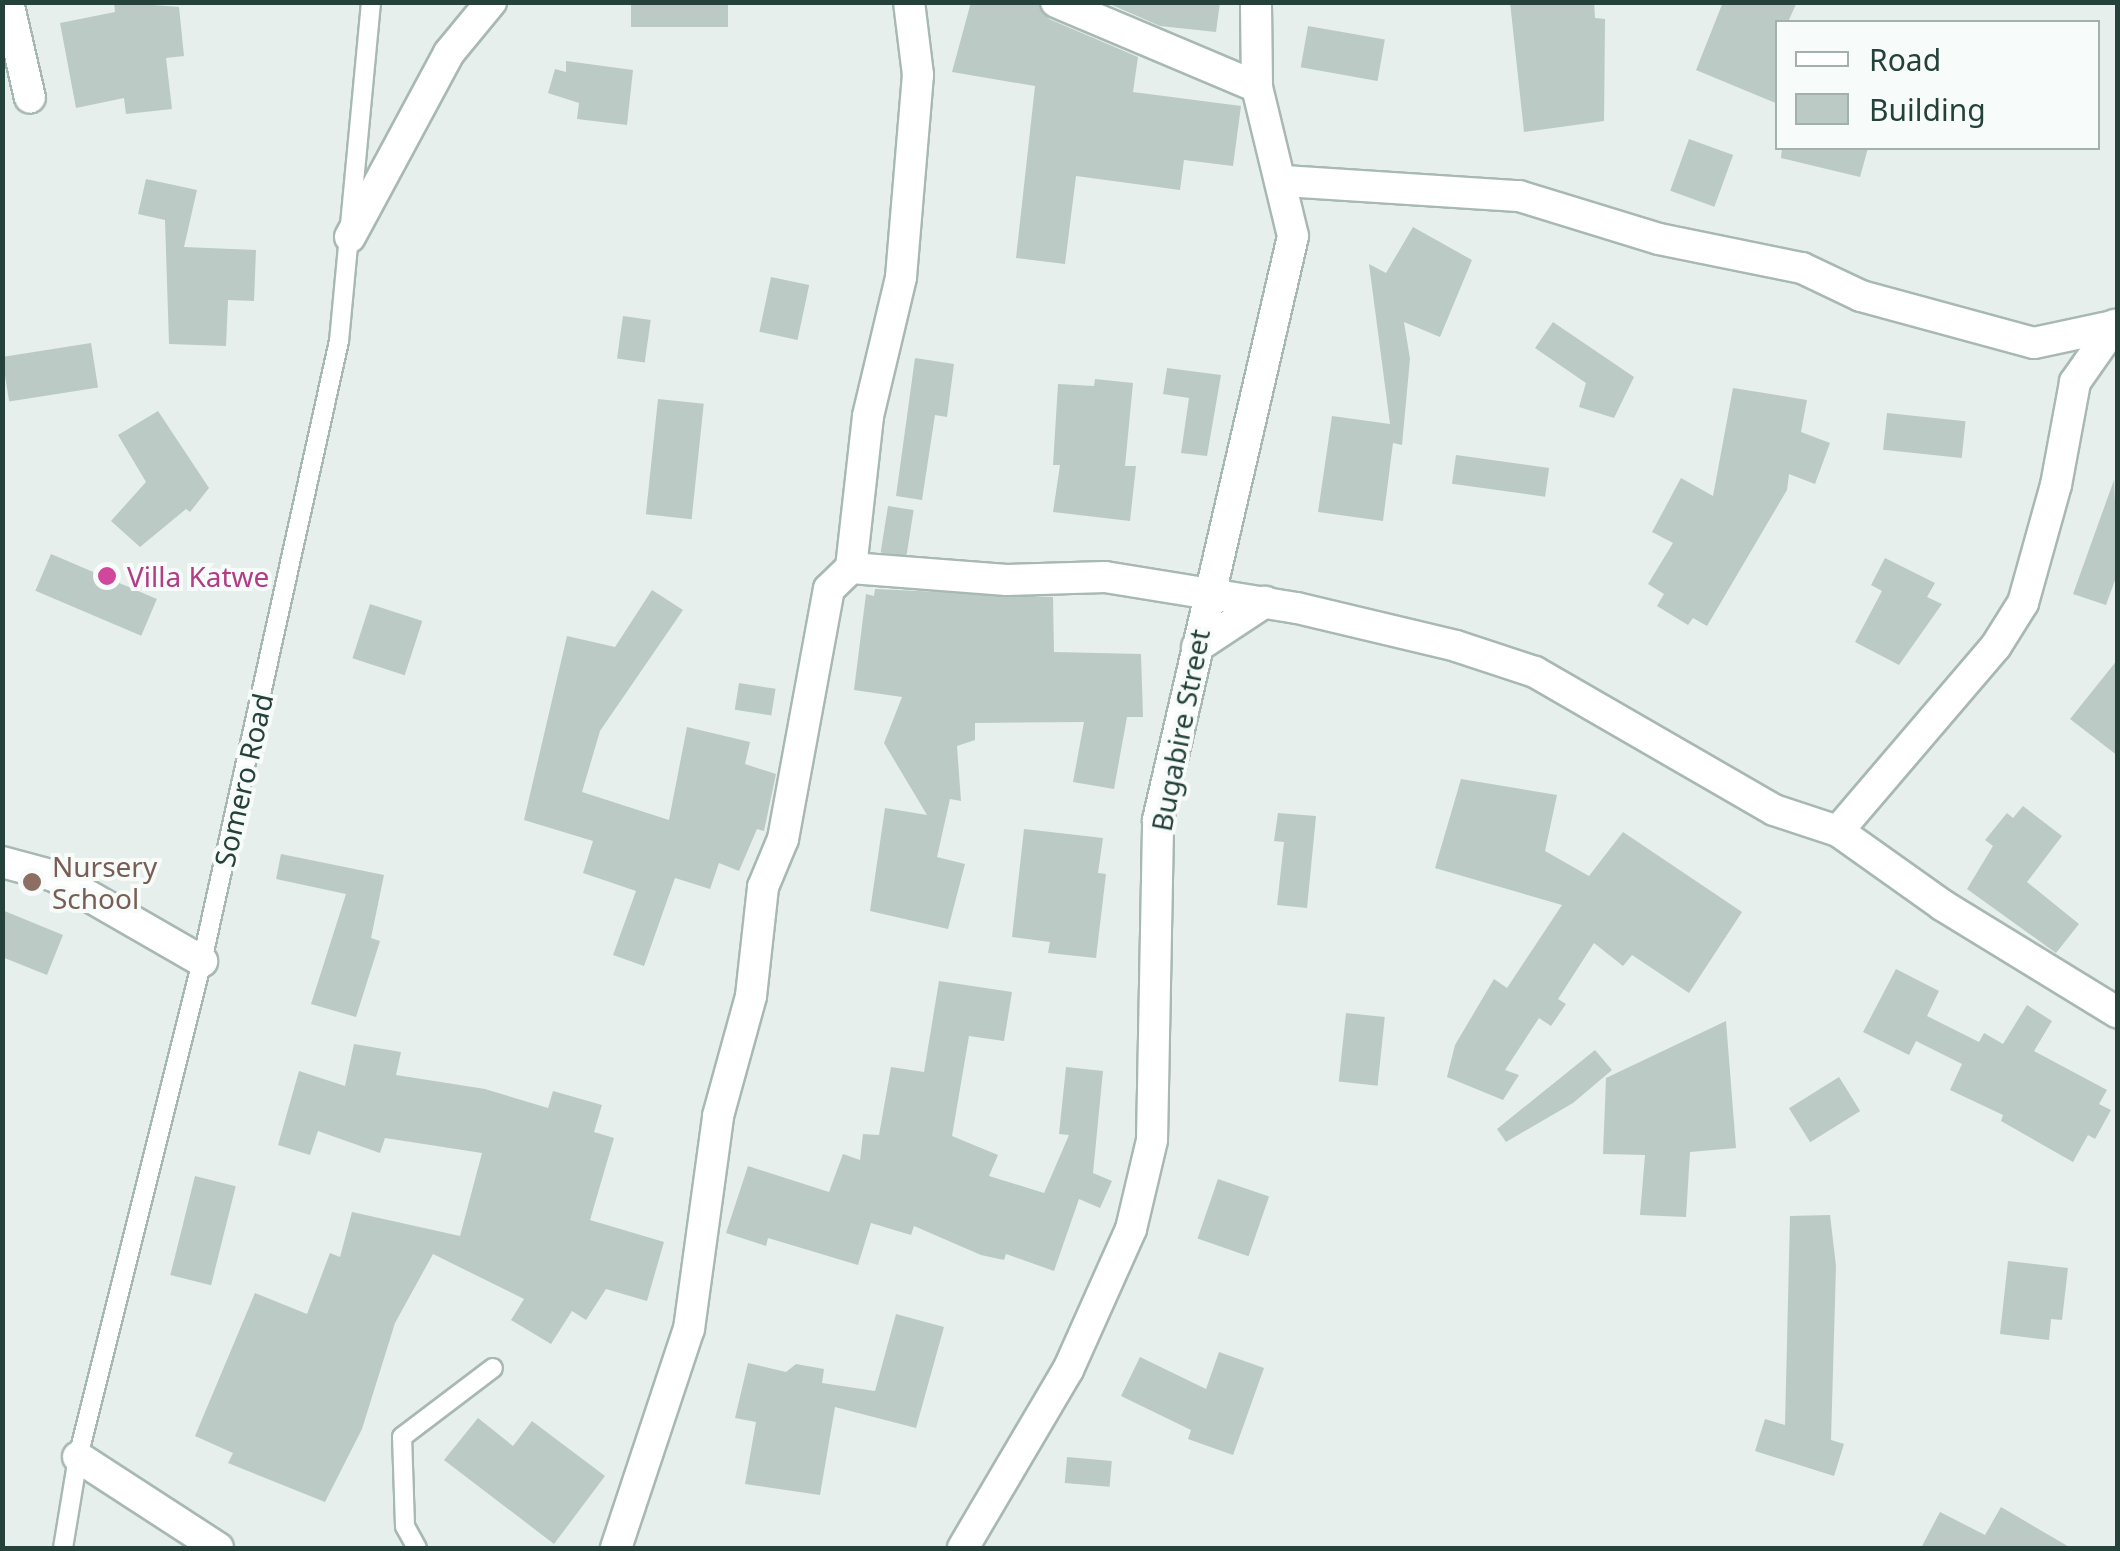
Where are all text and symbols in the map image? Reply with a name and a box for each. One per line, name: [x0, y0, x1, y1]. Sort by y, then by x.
legend: [1775, 20, 2100, 150]
text: Road: [1869, 39, 1941, 80]
text: Building: [1869, 89, 1986, 130]
place label: Villa Katwe: [127, 559, 269, 593]
marker: Villa Katwe: [96, 565, 118, 587]
street label: Bugabire Street: [1144, 626, 1216, 834]
street label: Somero Road: [207, 690, 279, 870]
place label: Nursery School: [52, 849, 157, 915]
marker: Nursery School: [21, 871, 43, 893]

